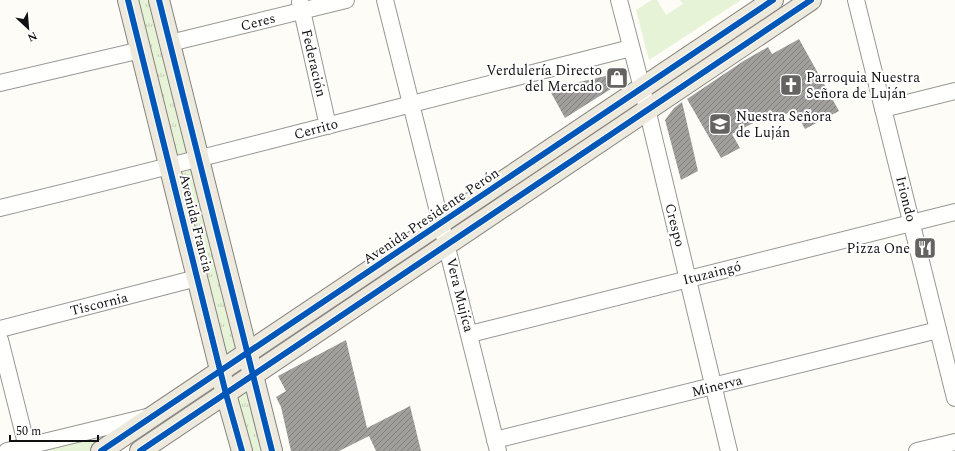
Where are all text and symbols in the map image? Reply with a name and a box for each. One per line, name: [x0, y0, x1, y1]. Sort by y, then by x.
north arrow: [8, 8, 48, 48]
street label: Ceres: [238, 8, 278, 36]
text: N: [24, 27, 40, 46]
street label: Federación: [296, 27, 332, 99]
place label: Verdulería Directo del Mercado: [486, 60, 602, 97]
shop icon: Verdulería Directo del Mercado: [604, 65, 630, 91]
place label: Parroquia Nuestra Señora de Luján: [806, 67, 920, 104]
church icon: Parroquia Nuestra Señora de Luján: [778, 72, 804, 98]
place label: Nuestra Señora de Luján: [736, 106, 832, 143]
school or university icon: Nuestra Señora de Luján: [707, 111, 733, 137]
street label: Cerrito: [292, 113, 340, 145]
street label: Avenida Presidente Perón: [359, 162, 503, 270]
street label: Avenida Francia: [174, 172, 218, 275]
street label: Iriondo: [890, 174, 922, 224]
street label: Crespo: [659, 201, 691, 249]
restaurant icon: Pizza One: [912, 235, 938, 261]
place label: Pizza One: [847, 238, 910, 259]
street label: Vera Mujíca: [441, 256, 479, 335]
street label: Ituzaingó: [681, 256, 743, 290]
street label: Tiscornia: [68, 287, 130, 321]
street label: Minerva: [689, 370, 745, 402]
scale bar: [10, 417, 98, 443]
text: 50 m: [16, 422, 41, 441]

